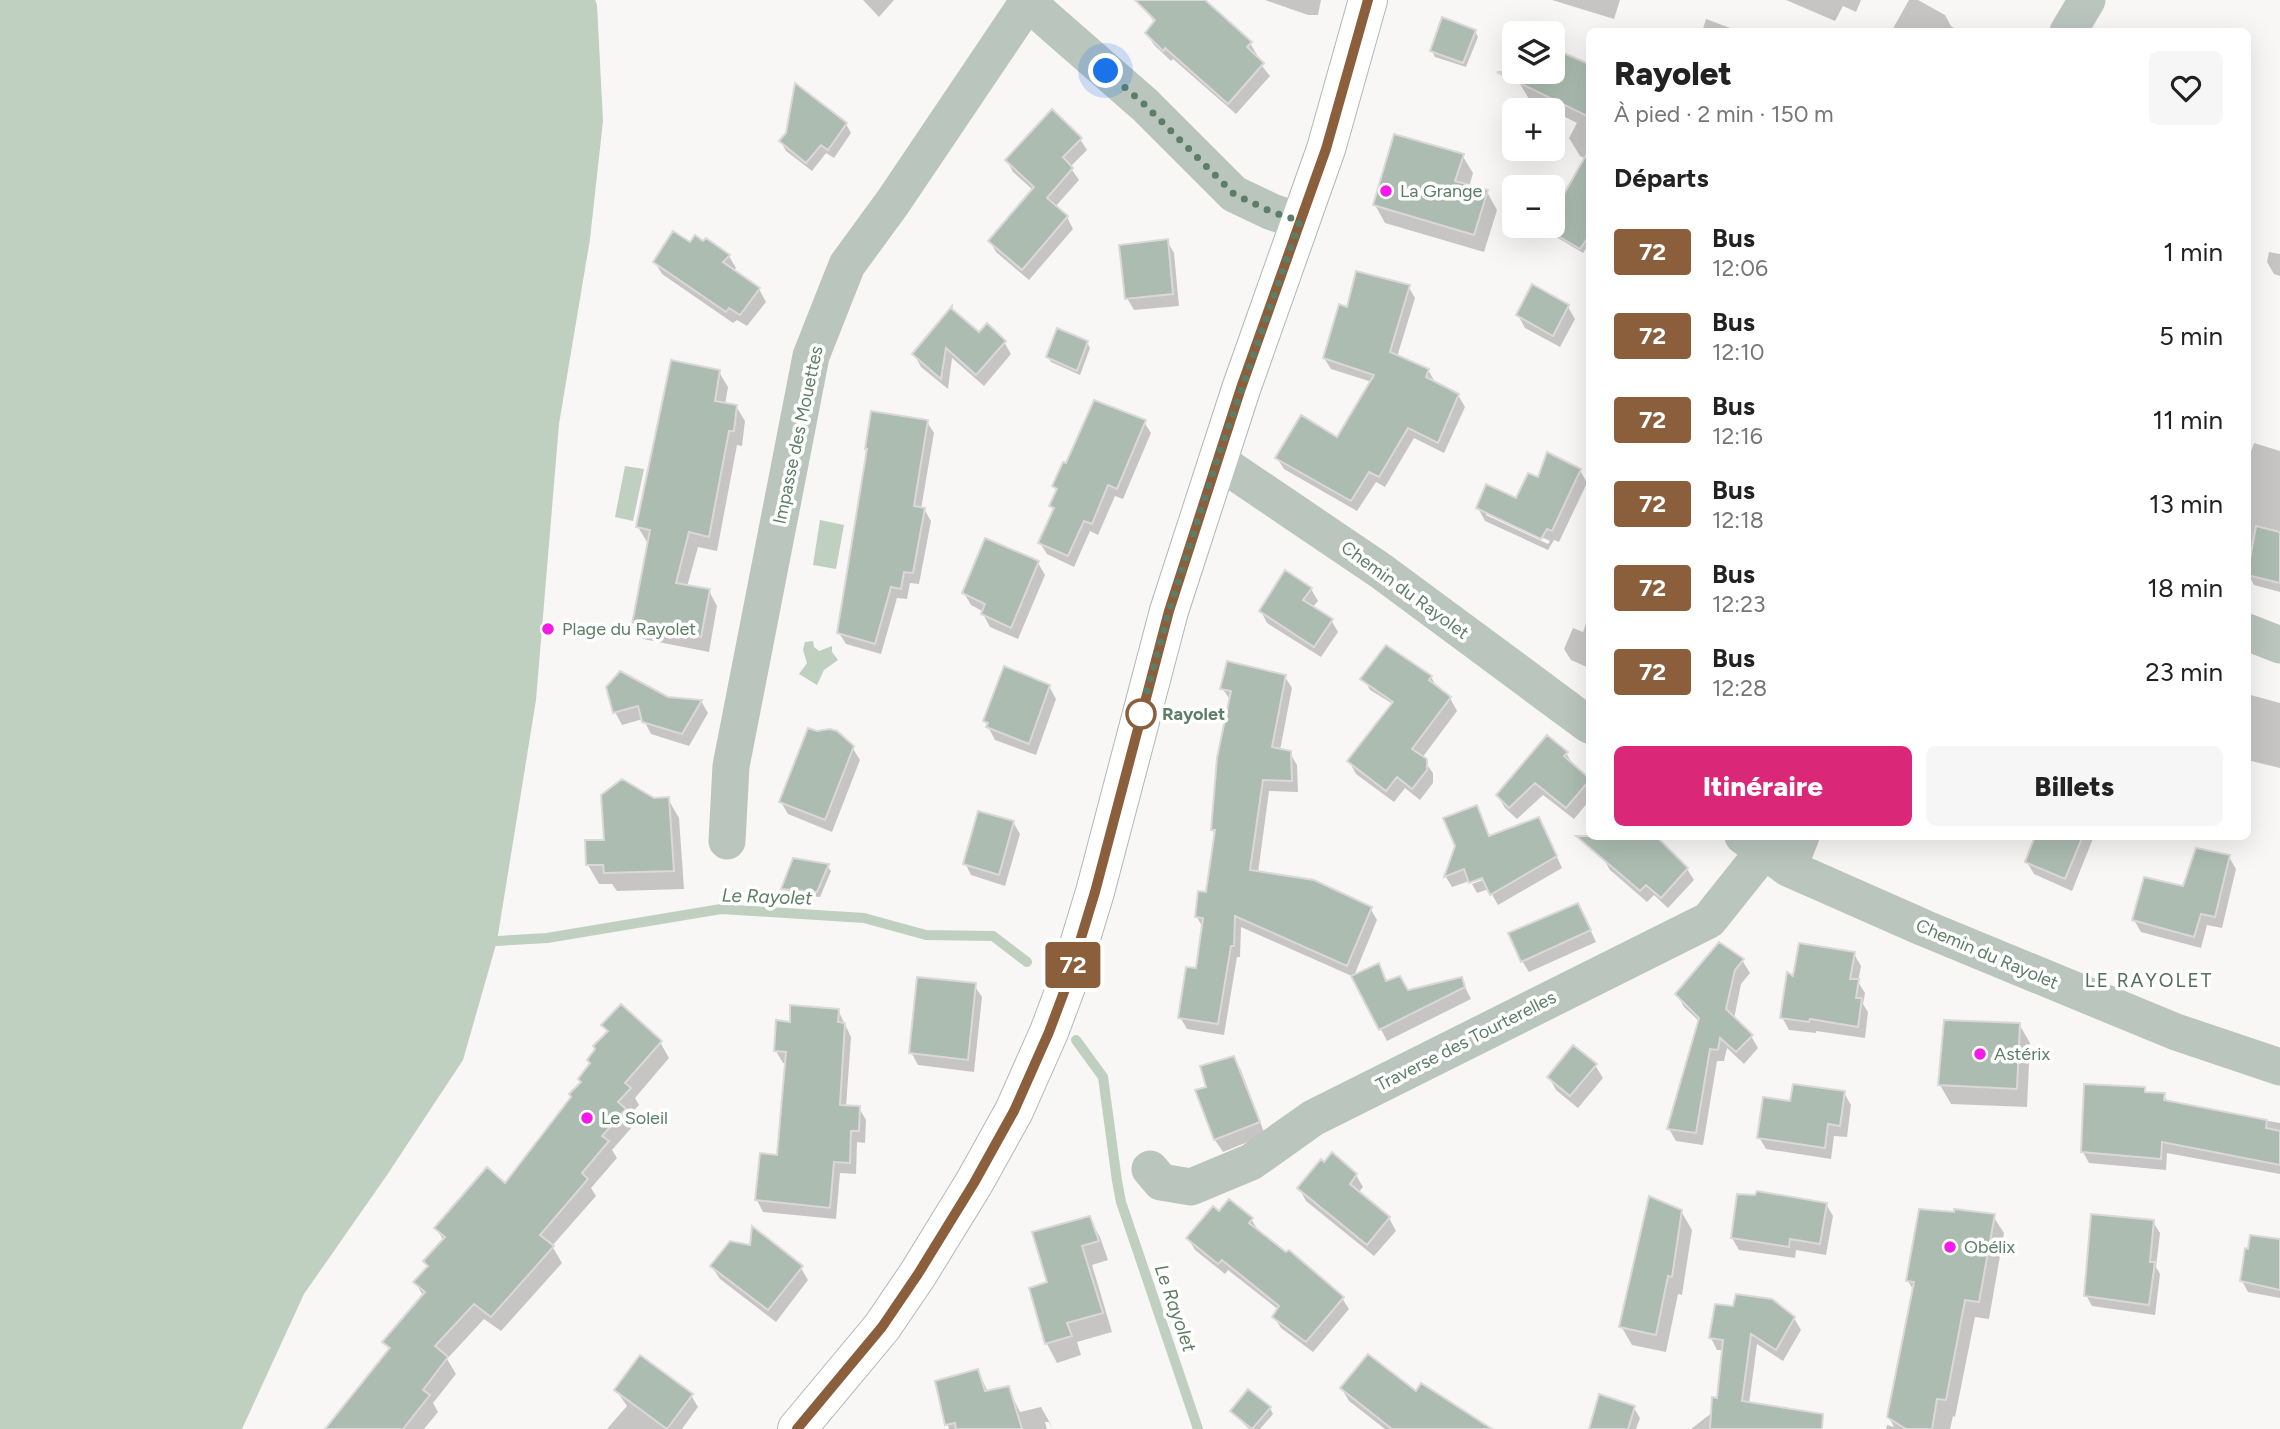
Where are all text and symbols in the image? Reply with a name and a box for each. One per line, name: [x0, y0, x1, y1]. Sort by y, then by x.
map controls: [1502, 21, 1565, 238]
button: layers: [1502, 21, 1565, 84]
button: heart: [2149, 51, 2223, 125]
your location: [1088, 53, 1123, 88]
text: Rayolet: [1614, 54, 1732, 93]
button: +: [1502, 98, 1565, 161]
text: À pied · 2 min · 150 m: [1614, 100, 1834, 128]
text: Départs: [1614, 162, 1709, 194]
button: −: [1502, 175, 1565, 238]
place label: La Grange: [1400, 180, 1483, 202]
marker: La Grange: [1378, 183, 1394, 199]
text: Bus: [1712, 222, 1755, 254]
text: 1 min: [2163, 236, 2223, 268]
text: 72: [1639, 237, 1666, 266]
text: 12:06: [1712, 254, 1768, 282]
text: Bus: [1712, 306, 1755, 338]
text: 5 min: [2159, 320, 2223, 352]
text: 72: [1639, 321, 1666, 350]
text: 12:10: [1712, 338, 1764, 366]
street label: Impasse des Mouettes: [768, 344, 828, 526]
text: Bus: [1712, 390, 1755, 422]
text: 11 min: [2152, 404, 2223, 436]
text: 72: [1639, 405, 1666, 434]
text: 12:16: [1712, 422, 1763, 450]
text: Bus: [1712, 474, 1755, 506]
text: 13 min: [2149, 488, 2223, 520]
text: 72: [1639, 489, 1666, 518]
text: 12:18: [1712, 506, 1764, 534]
street label: Chemin du Rayolet: [1337, 536, 1473, 644]
text: Bus: [1712, 558, 1755, 590]
text: 18 min: [2147, 572, 2223, 604]
text: 72: [1639, 573, 1666, 602]
text: 12:23: [1712, 590, 1766, 618]
place label: Plage du Rayolet: [562, 618, 696, 640]
marker: Plage du Rayolet: [540, 621, 556, 637]
text: Bus: [1712, 642, 1755, 674]
text: 23 min: [2145, 656, 2223, 688]
text: 72: [1639, 657, 1666, 686]
text: 12:28: [1712, 674, 1767, 702]
marker: Rayolet: [1126, 699, 1156, 729]
place label: Rayolet: [1162, 703, 1225, 725]
button: Itinéraire: [1614, 746, 1912, 826]
button: Billets: [1926, 746, 2223, 826]
water label: Le Rayolet: [721, 883, 813, 910]
street label: Chemin du Rayolet: [1913, 914, 2062, 994]
line badge: 72: [1042, 942, 1104, 988]
text: 72: [1059, 950, 1087, 979]
district label: LE RAYOLET: [2085, 969, 2213, 992]
street label: Traverse des Tourterelles: [1372, 986, 1560, 1096]
place label: Astérix: [1994, 1043, 2050, 1065]
marker: Astérix: [1972, 1046, 1988, 1062]
place label: Le Soleil: [601, 1107, 668, 1129]
marker: Le Soleil: [579, 1110, 595, 1126]
place label: Obélix: [1964, 1236, 2015, 1258]
marker: Obélix: [1942, 1239, 1958, 1255]
water label: Le Rayolet: [1150, 1262, 1201, 1355]

